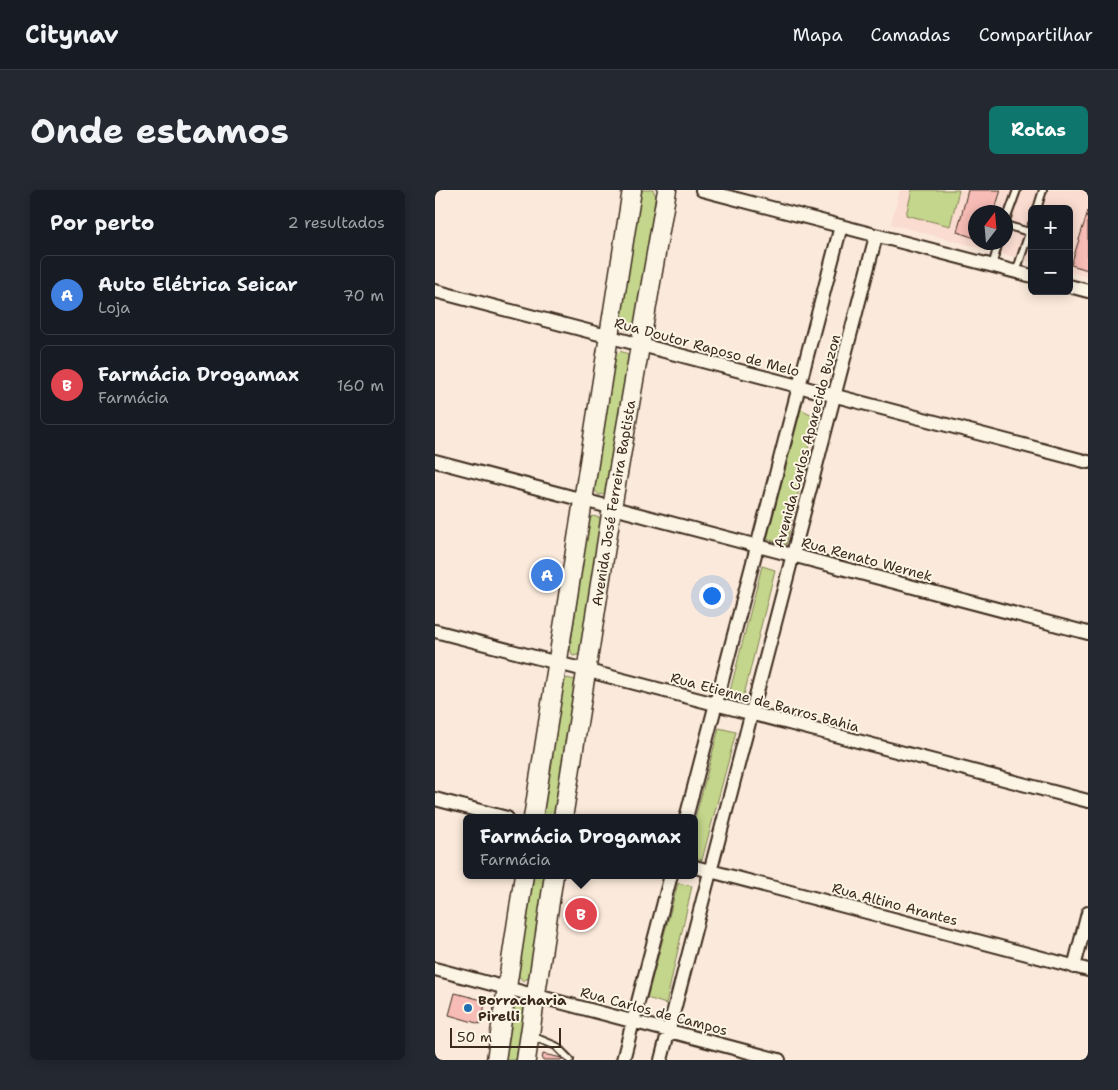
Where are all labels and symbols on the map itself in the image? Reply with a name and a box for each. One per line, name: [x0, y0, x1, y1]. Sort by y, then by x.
north arrow: [968, 205, 1013, 250]
street label: Rua Doutor Raposo de Melo: [612, 314, 802, 380]
street label: Avenida Carlos Aparecido Buzon: [770, 332, 844, 550]
street label: Avenida José Ferreira Baptista: [588, 398, 640, 607]
street label: Rua Renato Wernek: [800, 533, 934, 585]
pin: A: [531, 556, 563, 594]
your location: [699, 583, 725, 609]
street label: Rua Etienne de Barros Bahia: [669, 668, 861, 736]
street label: Rua Altino Arantes: [830, 879, 960, 929]
pin: B: [565, 895, 597, 933]
street label: Rua Carlos de Campos: [578, 983, 730, 1039]
place label: Borracharia Pirelli: [478, 991, 567, 1025]
marker: Borracharia Pirelli: [462, 1002, 474, 1014]
scale bar: [450, 1025, 561, 1048]

